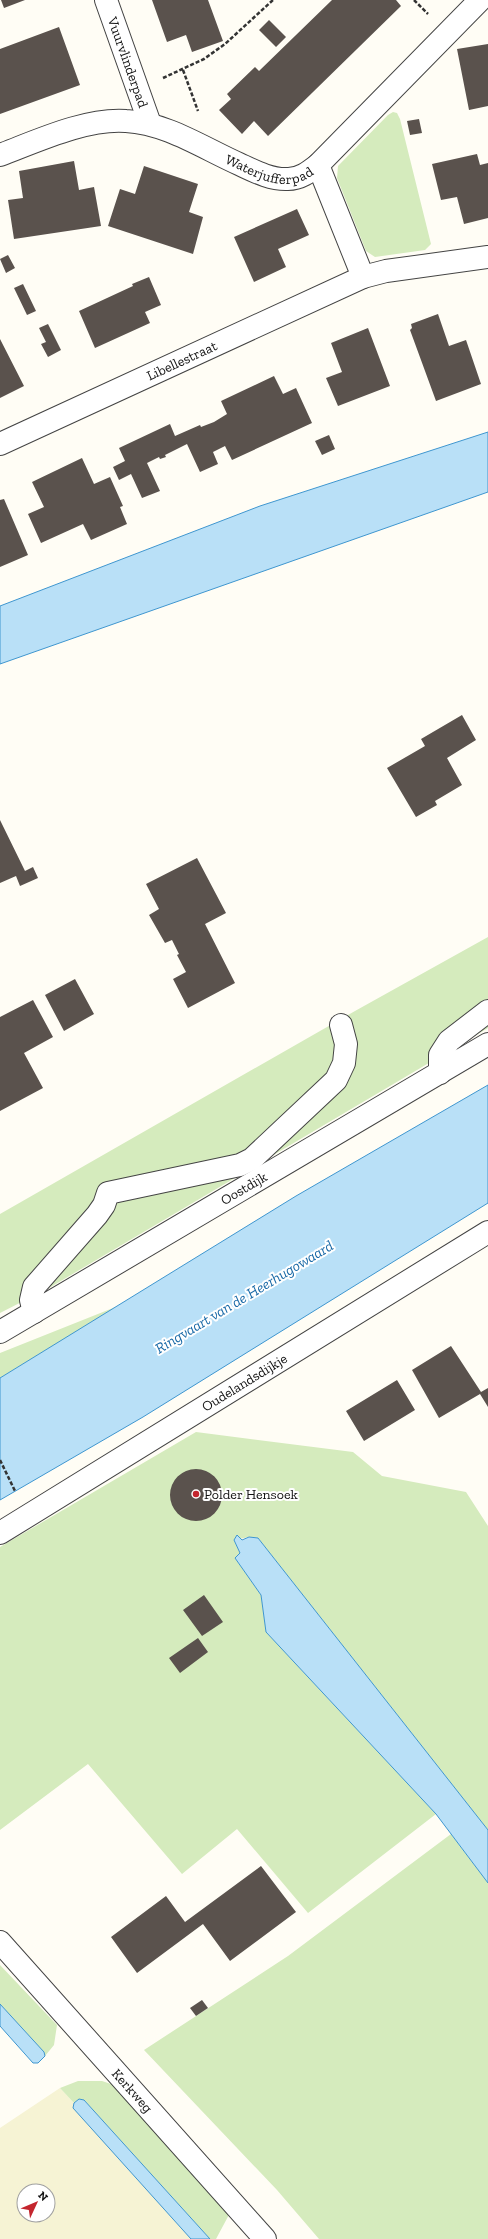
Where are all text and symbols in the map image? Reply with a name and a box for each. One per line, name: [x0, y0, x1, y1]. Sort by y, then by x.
street label: Vuurvlinderpad: [103, 14, 152, 110]
street label: Waterjufferpad: [223, 151, 317, 188]
street label: Libellestraat: [144, 337, 221, 384]
street label: Oostdijk: [218, 1168, 271, 1209]
water label: Ringvaart van de Heerhugowaard: [152, 1236, 337, 1357]
street label: Oudelandsdijkje: [199, 1350, 291, 1416]
place label: Polder Hensoek: [204, 1486, 298, 1503]
marker: Polder Hensoek: [191, 1489, 201, 1499]
street label: Kerkweg: [108, 2065, 156, 2117]
north arrow: [16, 2183, 56, 2223]
text: N: [35, 2189, 51, 2204]

